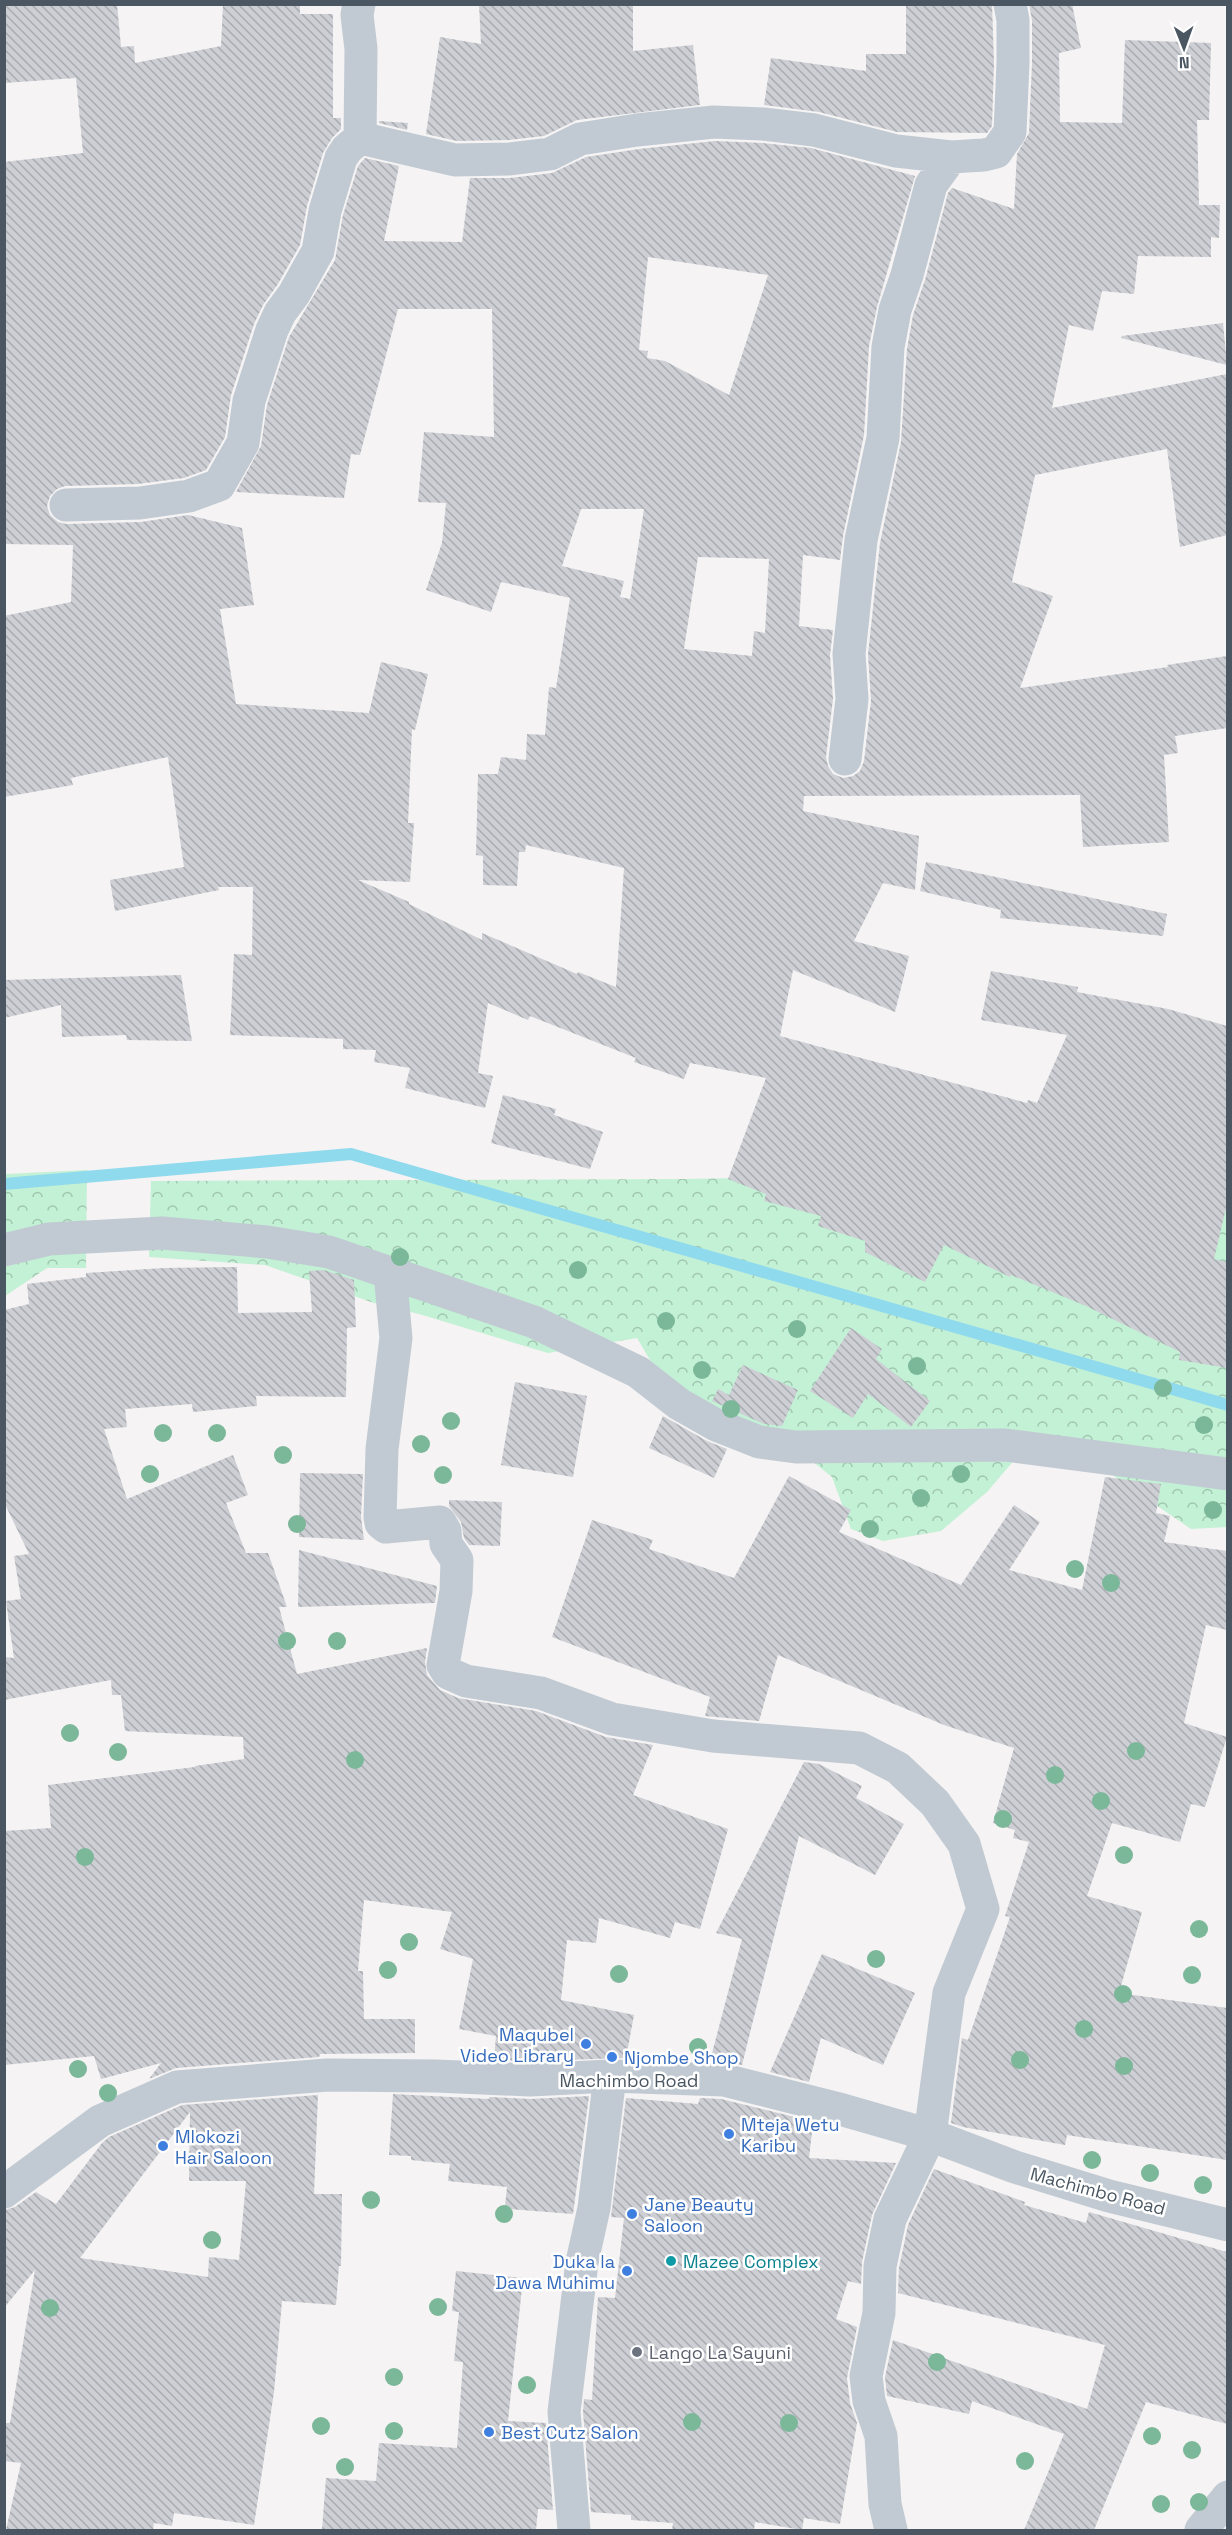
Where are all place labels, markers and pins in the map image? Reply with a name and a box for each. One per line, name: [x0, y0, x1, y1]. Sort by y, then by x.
place label: Maqubel Video Library: [460, 2023, 574, 2067]
marker: Maqubel Video Library: [579, 2037, 593, 2051]
place label: Njombe Shop: [624, 2046, 739, 2069]
marker: Njombe Shop: [605, 2050, 619, 2064]
place label: Mteja Wetu Karibu: [741, 2113, 840, 2157]
place label: Mlokozi Hair Saloon: [175, 2125, 272, 2169]
marker: Mteja Wetu Karibu: [722, 2127, 736, 2141]
marker: Mlokozi Hair Saloon: [156, 2139, 170, 2153]
place label: Jane Beauty Saloon: [644, 2193, 754, 2237]
marker: Jane Beauty Saloon: [625, 2207, 639, 2221]
place label: Duka la Dawa Muhimu: [495, 2250, 615, 2294]
place label: Mazee Complex: [683, 2250, 819, 2273]
marker: Mazee Complex: [664, 2254, 678, 2268]
marker: Duka la Dawa Muhimu: [620, 2264, 634, 2278]
place label: Lango La Sayuni: [649, 2341, 791, 2364]
marker: Lango La Sayuni: [630, 2345, 644, 2359]
place label: Best Cutz Salon: [501, 2421, 639, 2444]
marker: Best Cutz Salon: [482, 2425, 496, 2439]

